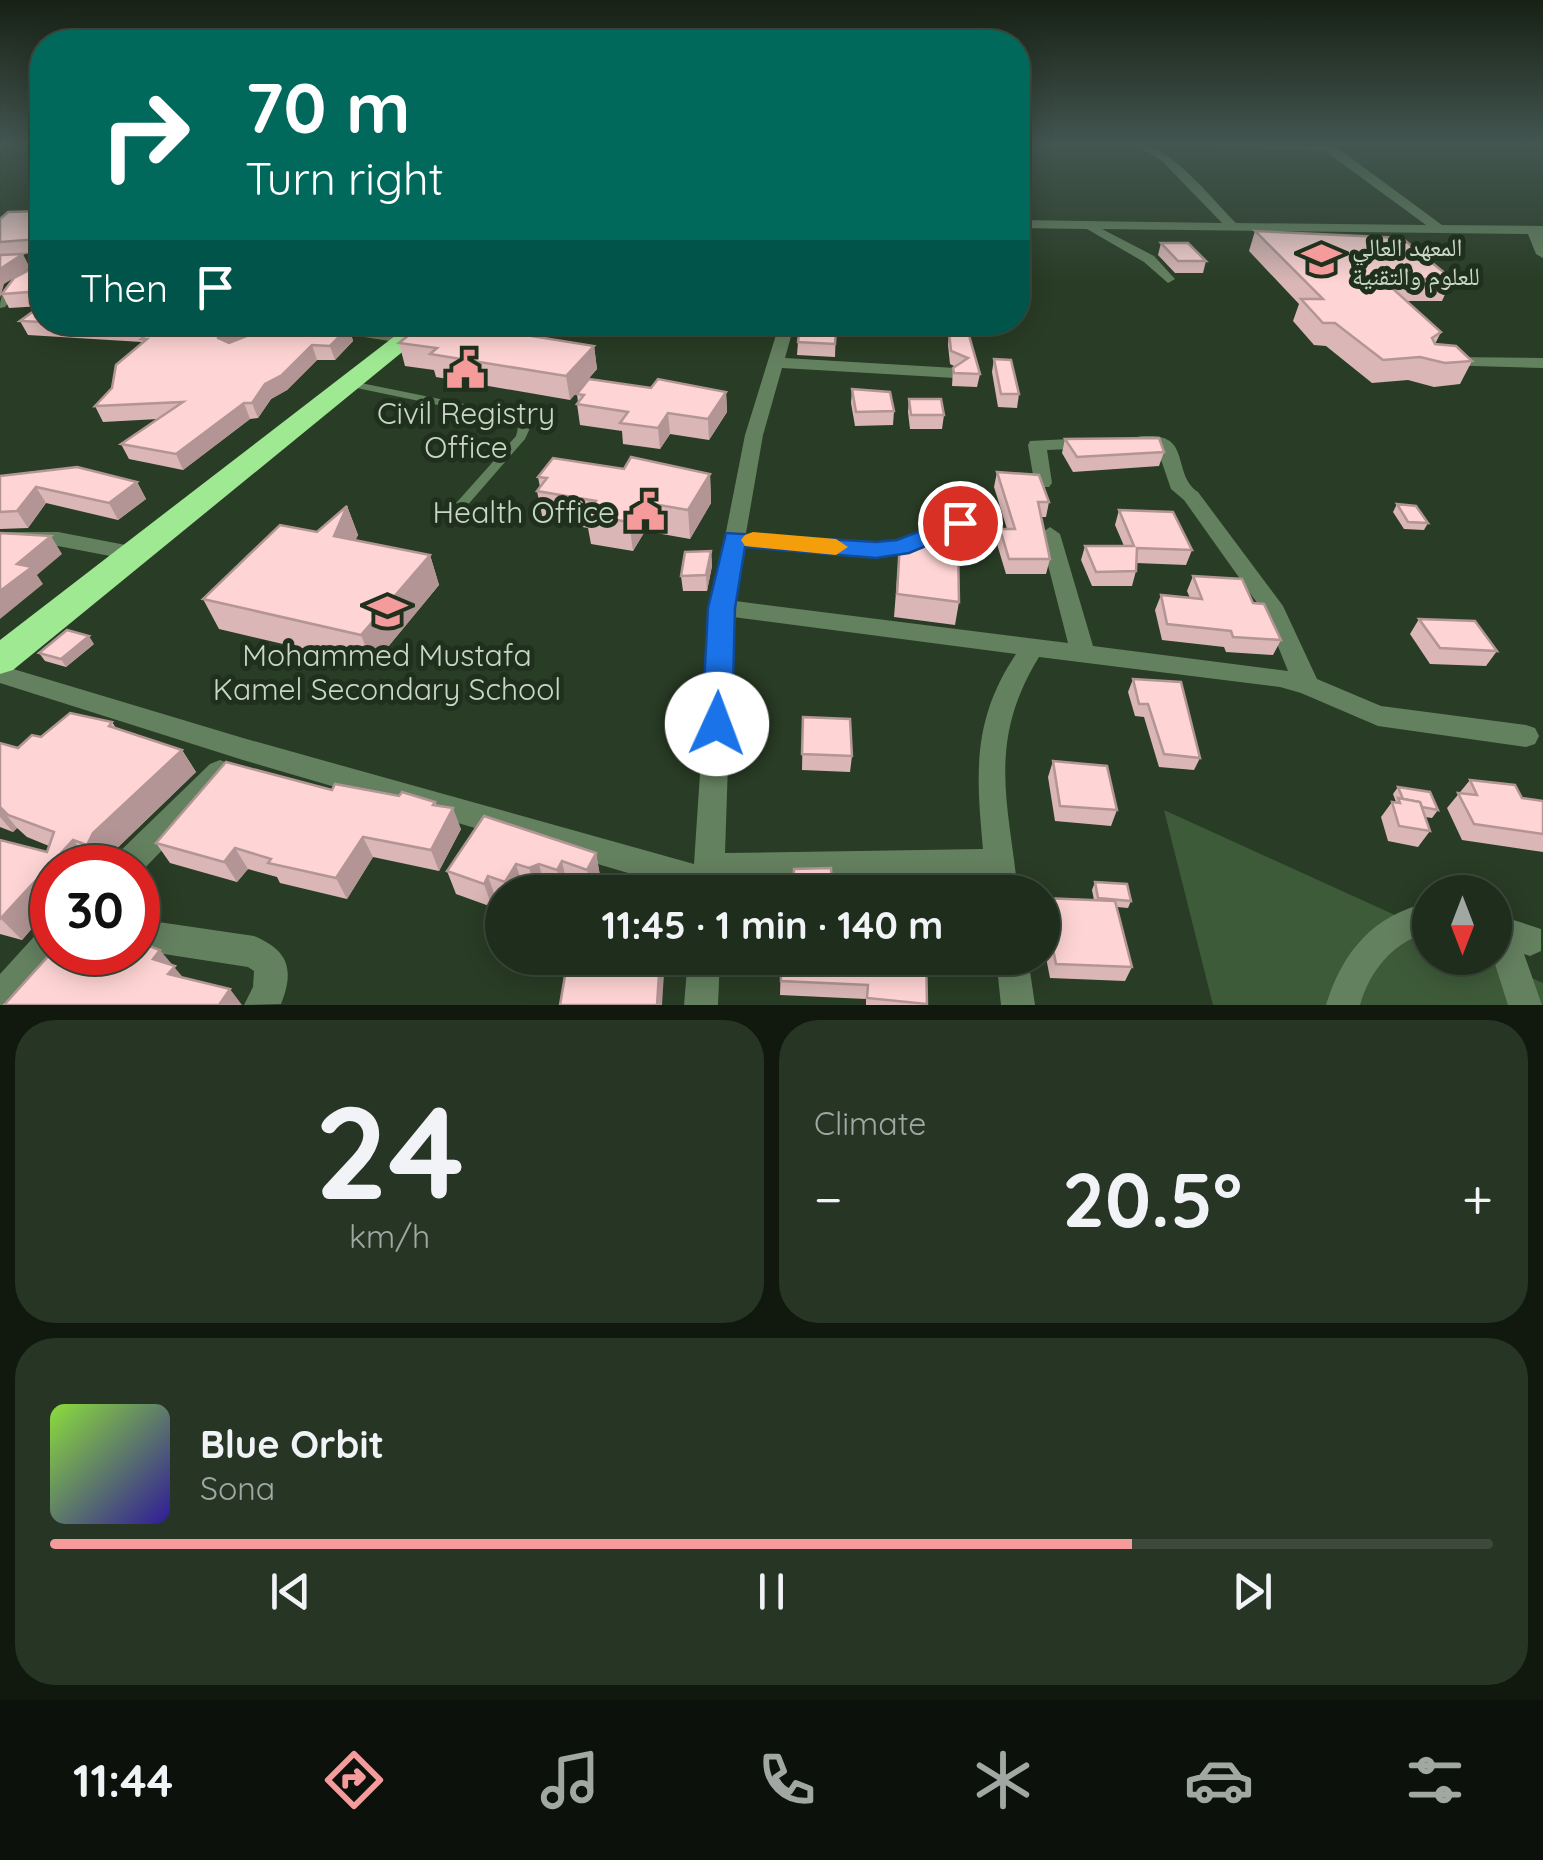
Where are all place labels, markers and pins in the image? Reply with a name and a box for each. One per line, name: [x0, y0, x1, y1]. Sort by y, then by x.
place label: المعهد العالي للعلوم والتقنية: [1352, 231, 1480, 293]
school or university icon: المعهد العالي للعلوم والتقنية: [1301, 239, 1343, 281]
public building icon: Civil Registry Office: [445, 348, 487, 390]
place label: Civil Registry Office: [377, 394, 555, 466]
pin: [918, 481, 1003, 566]
public building icon: Health Office: [624, 491, 666, 533]
place label: Health Office: [432, 493, 615, 531]
school or university icon: Mohammed Mustafa Kamel Secondary School: [366, 590, 408, 632]
place label: Mohammed Mustafa Kamel Secondary School: [213, 636, 561, 708]

